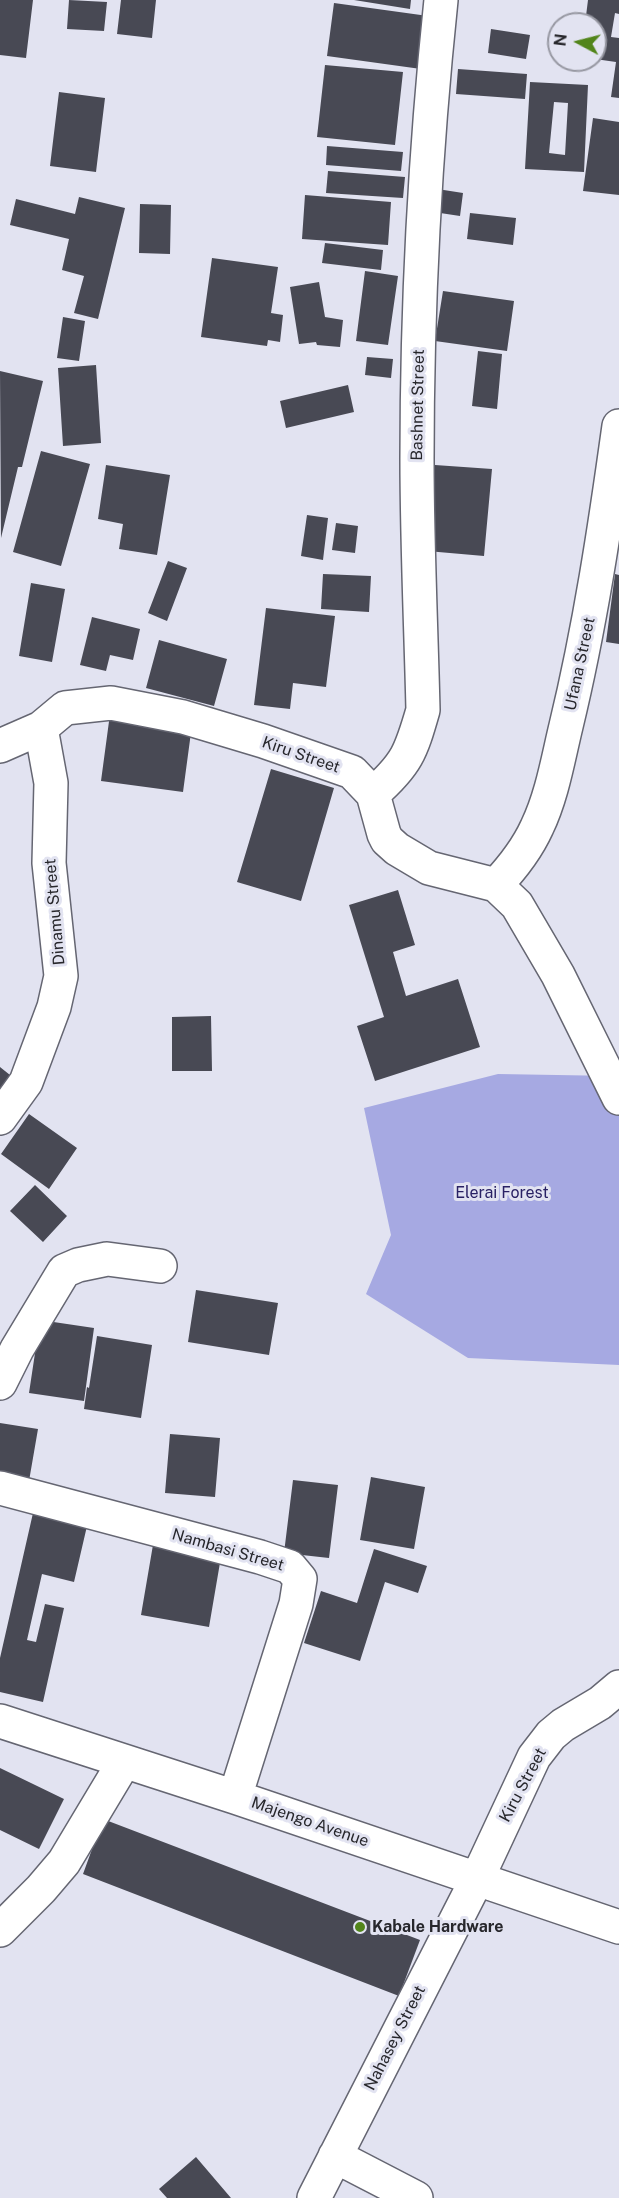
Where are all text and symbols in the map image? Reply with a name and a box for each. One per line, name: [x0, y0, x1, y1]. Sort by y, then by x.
north arrow: [547, 12, 607, 72]
text: N: [550, 33, 571, 47]
street label: Bashnet Street: [407, 349, 429, 461]
street label: Ufana Street: [561, 615, 599, 713]
street label: Kiru Street: [260, 733, 342, 777]
street label: Dinamu Street: [41, 858, 69, 966]
park label: Elerai Forest: [455, 1183, 549, 1203]
street label: Nambasi Street: [170, 1525, 286, 1575]
street label: Kiru Street: [495, 1745, 551, 1825]
street label: Majengo Avenue: [249, 1793, 371, 1851]
place label: Kabale Hardware: [372, 1917, 504, 1937]
marker: Kabale Hardware: [353, 1920, 367, 1934]
street label: Nahasey Street: [360, 1982, 430, 2094]

